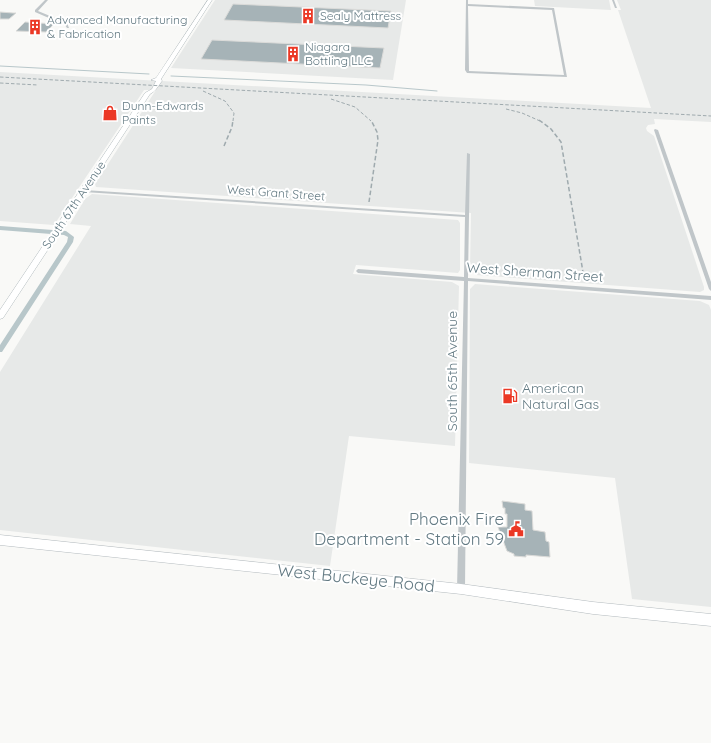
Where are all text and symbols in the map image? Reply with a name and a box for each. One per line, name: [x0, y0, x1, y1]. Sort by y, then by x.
building icon: Sealy Mattress: [299, 7, 317, 25]
place label: Sealy Mattress: [320, 8, 402, 23]
place label: Advanced Manufacturing & Fabrication: [47, 12, 187, 41]
building icon: Advanced Manufacturing & Fabrication: [26, 18, 44, 36]
place label: Niagara Bottling LLC: [305, 39, 372, 68]
building icon: Niagara Bottling LLC: [284, 45, 302, 63]
place label: Dunn-Edwards Paints: [122, 98, 204, 127]
shop icon: Dunn-Edwards Paints: [101, 104, 119, 122]
street label: South 67th Avenue: [39, 158, 109, 252]
street label: West Grant Street: [226, 182, 326, 203]
street label: West Sherman Street: [466, 258, 604, 286]
street label: South 65th Avenue: [443, 311, 461, 431]
place label: American Natural Gas: [522, 379, 599, 413]
fuel station icon: American Natural Gas: [501, 387, 519, 405]
place label: Phoenix Fire Department - Station 59: [314, 508, 504, 549]
public building icon: Phoenix Fire Department - Station 59: [507, 520, 525, 538]
street label: West Buckeye Road: [276, 559, 436, 596]

